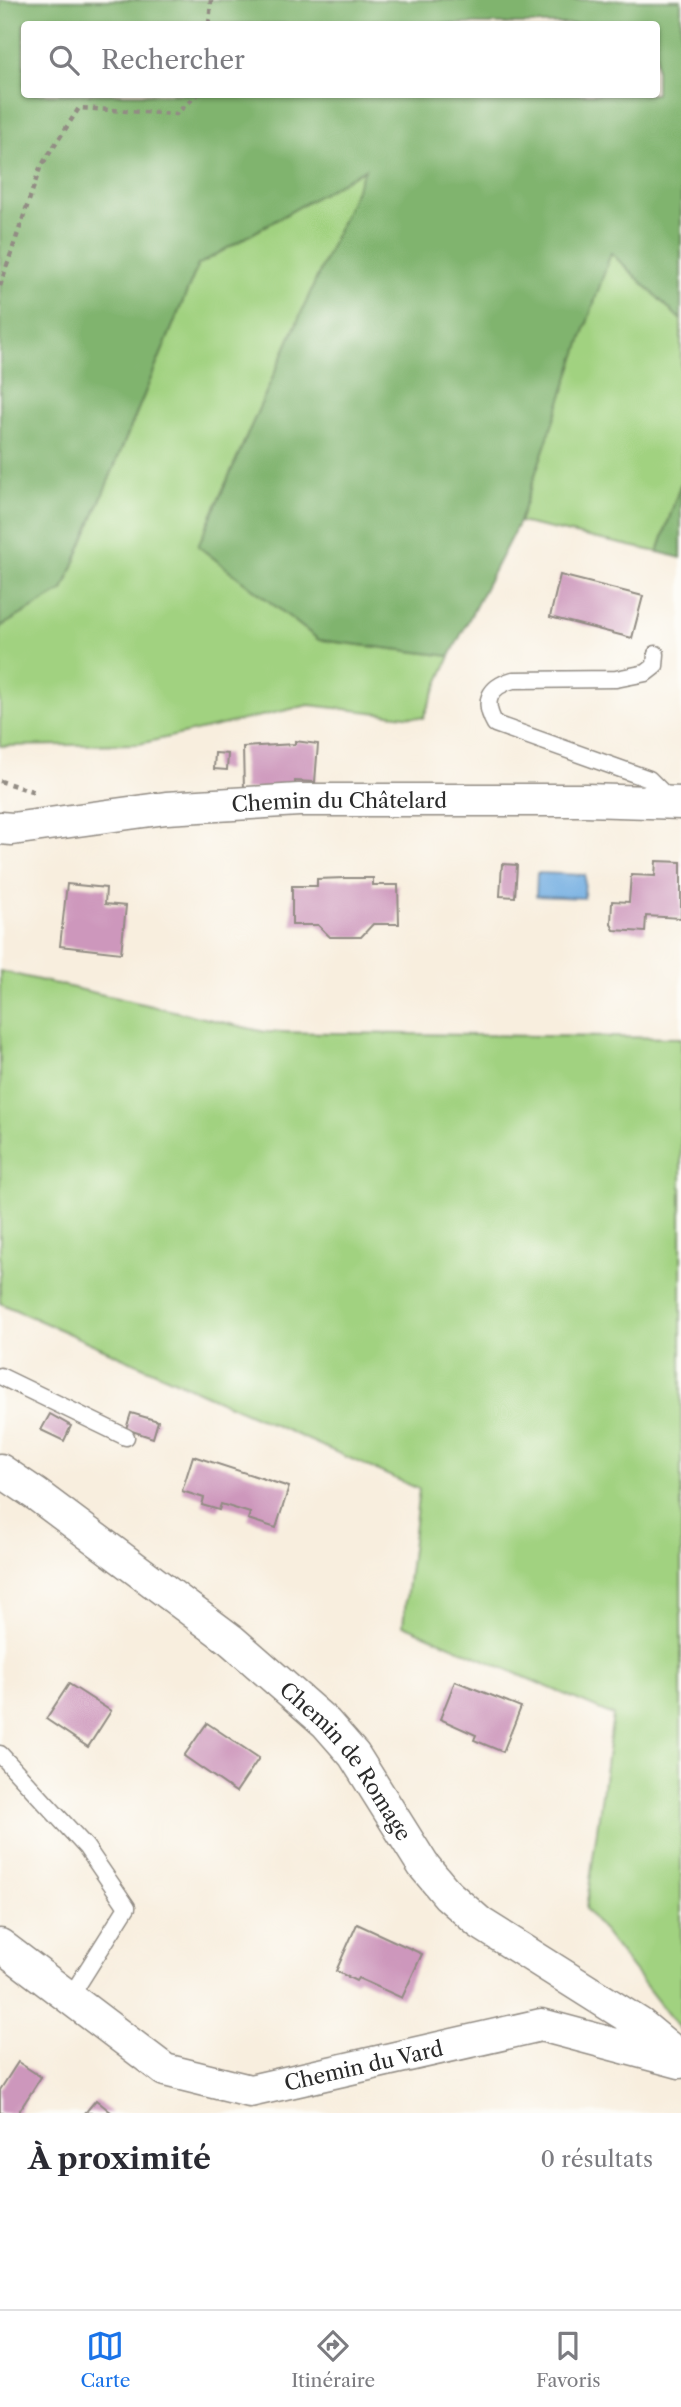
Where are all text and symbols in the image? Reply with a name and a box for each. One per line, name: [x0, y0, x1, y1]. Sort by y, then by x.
search box: [21, 21, 660, 98]
icon: search: [45, 41, 83, 79]
text: Rechercher: [101, 44, 245, 76]
street label: Chemin du Châtelard: [231, 788, 447, 817]
street label: Chemin de Romage: [275, 1676, 417, 1845]
street label: Chemin du Vard: [282, 2035, 446, 2095]
text: À proximité: [28, 2140, 211, 2177]
text: 0 résultats: [541, 2145, 653, 2173]
tab: Carte: [80, 2327, 130, 2392]
tab: Itinéraire: [291, 2327, 375, 2392]
tab: Favoris: [536, 2327, 601, 2392]

